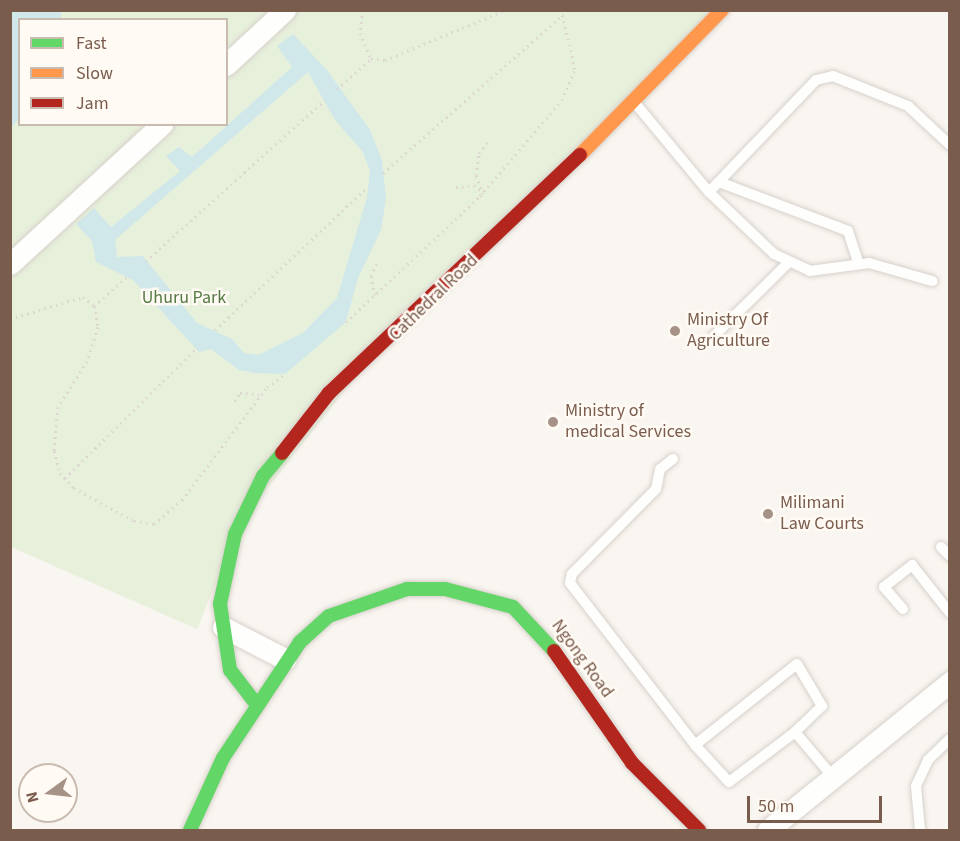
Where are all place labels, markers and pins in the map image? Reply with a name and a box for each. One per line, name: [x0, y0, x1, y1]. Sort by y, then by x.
place label: Ministry Of Agriculture: [687, 310, 770, 352]
marker: Ministry Of Agriculture: [668, 324, 682, 338]
place label: Ministry of medical Services: [565, 401, 691, 444]
marker: Ministry of medical Services: [546, 415, 560, 429]
place label: Milimani Law Courts: [780, 493, 864, 536]
marker: Milimani Law Courts: [761, 507, 775, 521]

